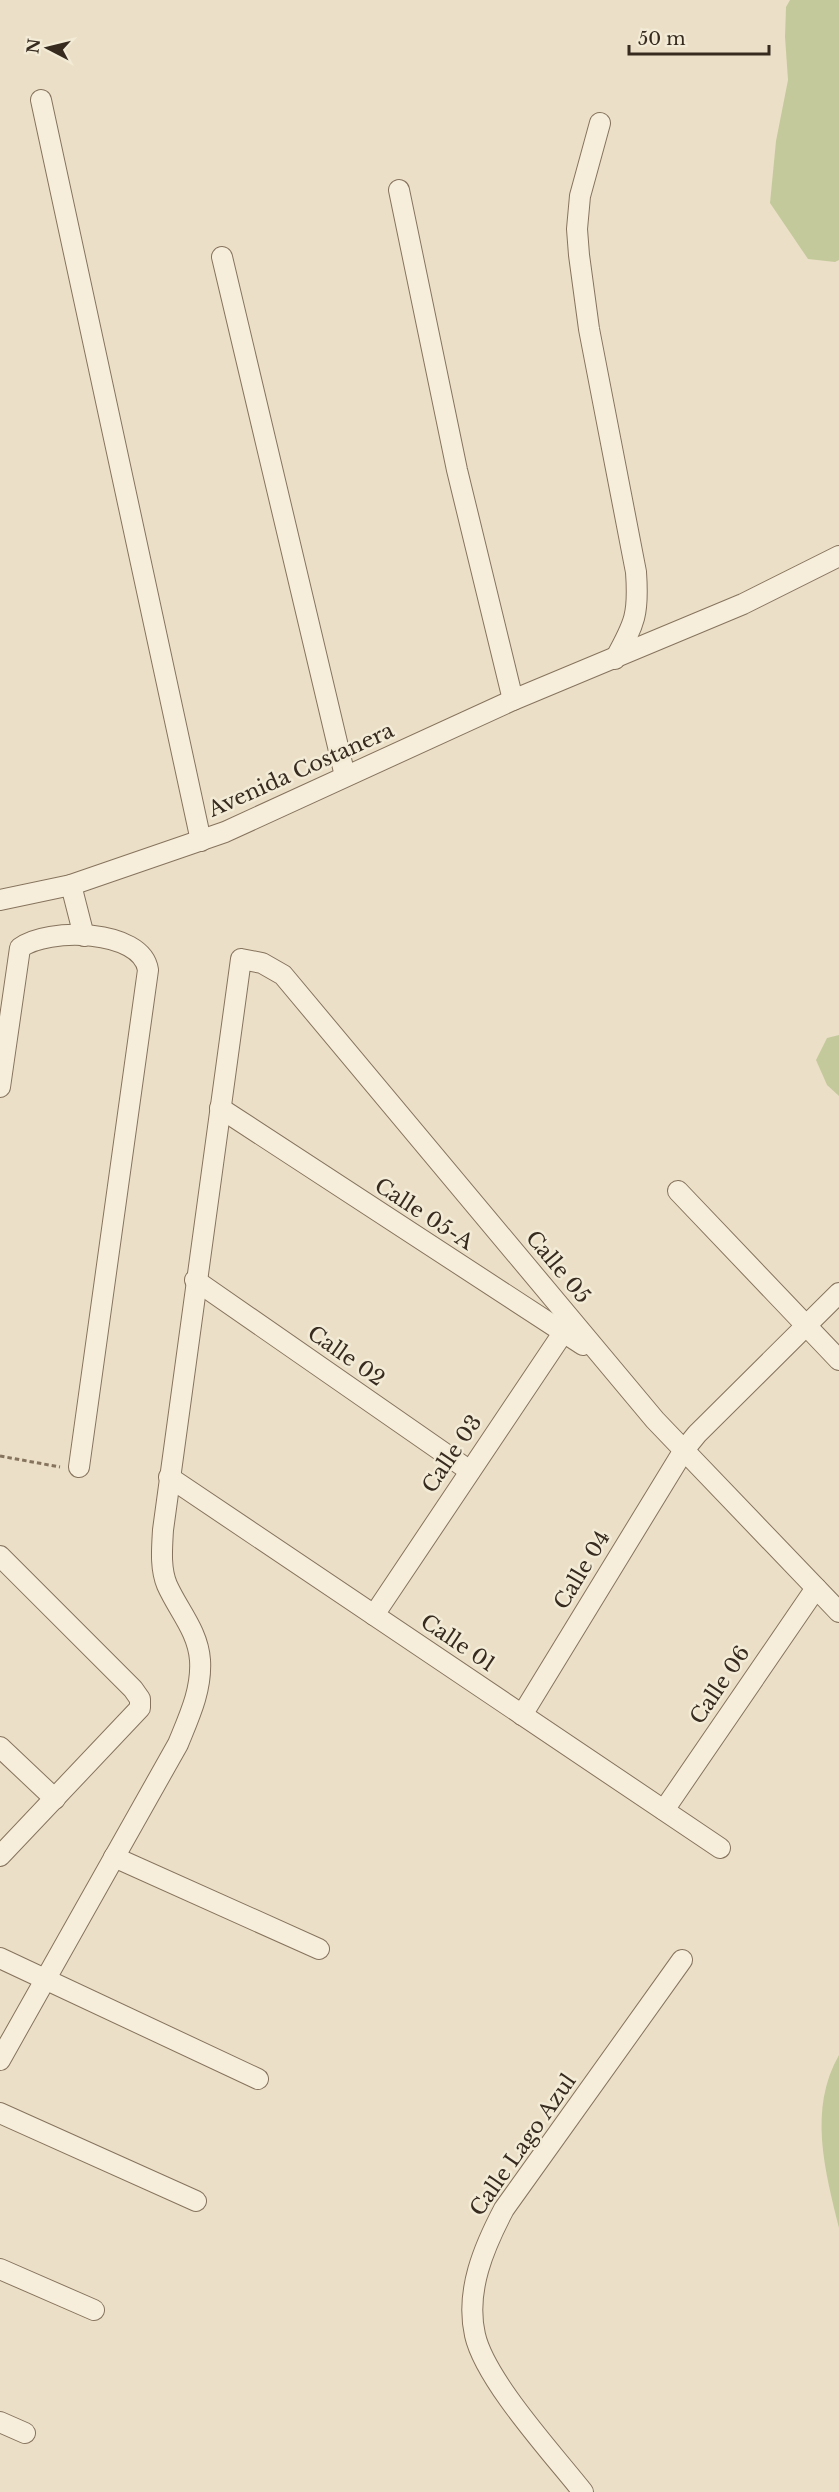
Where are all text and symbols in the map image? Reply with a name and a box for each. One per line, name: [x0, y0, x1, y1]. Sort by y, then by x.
north arrow: [18, 18, 78, 78]
scale bar: [629, 18, 768, 56]
text: 50 m: [638, 28, 686, 50]
text: N: [22, 37, 44, 55]
street label: Avenida Costanera: [203, 717, 398, 823]
street label: Calle 05-A: [370, 1172, 479, 1256]
street label: Calle 05: [520, 1225, 596, 1309]
street label: Calle 02: [302, 1320, 390, 1392]
street label: Calle 03: [417, 1410, 487, 1498]
street label: Calle 04: [548, 1526, 616, 1614]
street label: Calle 01: [416, 1609, 500, 1677]
street label: Calle 06: [684, 1641, 756, 1729]
street label: Calle Lago Azul: [464, 2069, 582, 2221]

